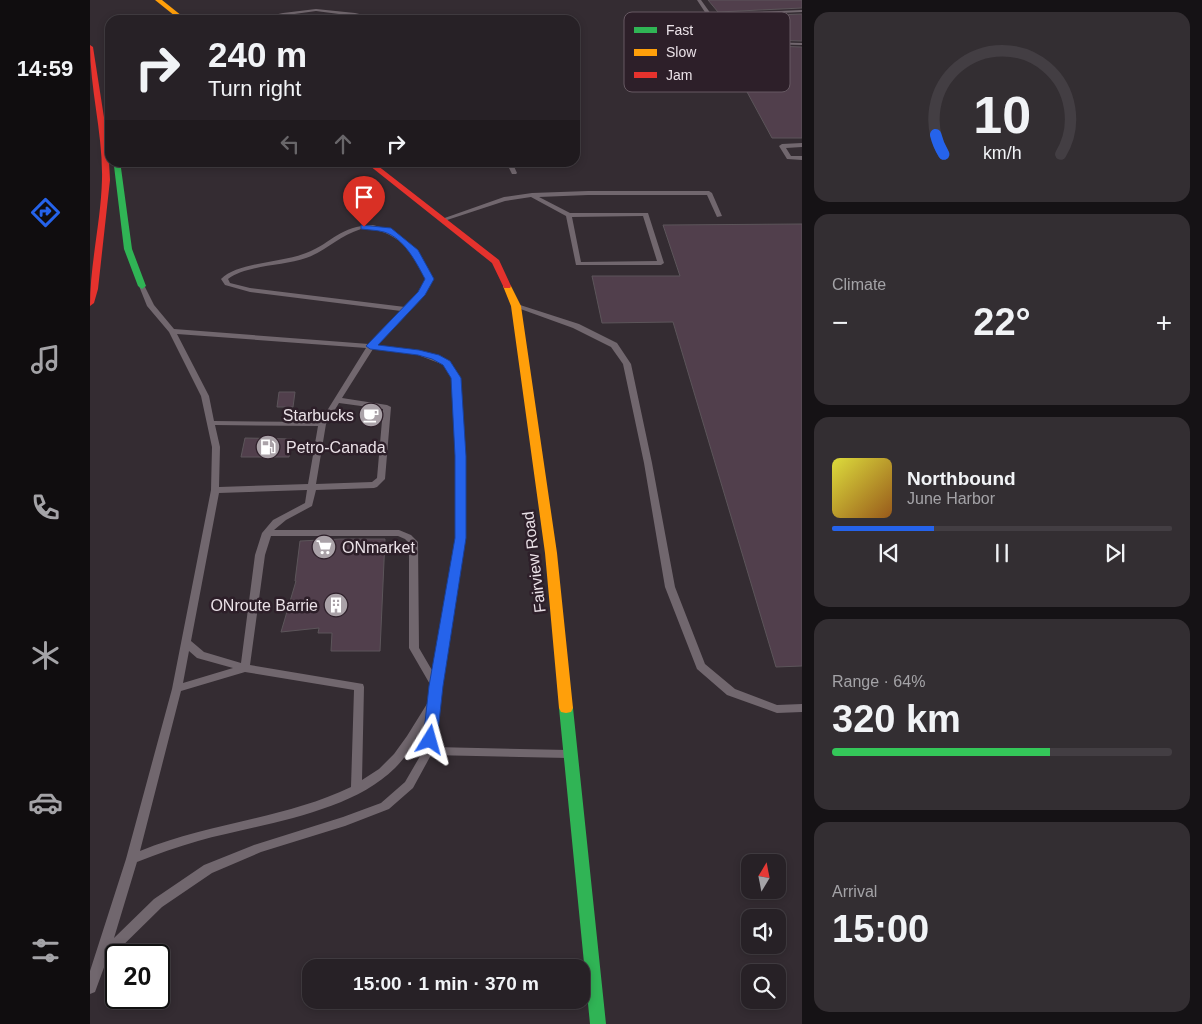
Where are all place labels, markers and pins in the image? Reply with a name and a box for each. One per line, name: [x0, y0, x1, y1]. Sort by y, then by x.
pin: [343, 176, 385, 227]
cafe icon: Starbucks: [358, 402, 384, 428]
place label: Starbucks: [283, 407, 354, 424]
fuel station icon: Petro-Canada: [255, 434, 281, 460]
place label: Petro-Canada: [286, 439, 386, 456]
supermarket icon: ONmarket: [311, 534, 337, 560]
place label: ONmarket: [342, 539, 415, 556]
building icon: ONroute Barrie: [323, 592, 349, 618]
place label: ONroute Barrie: [210, 597, 318, 614]

